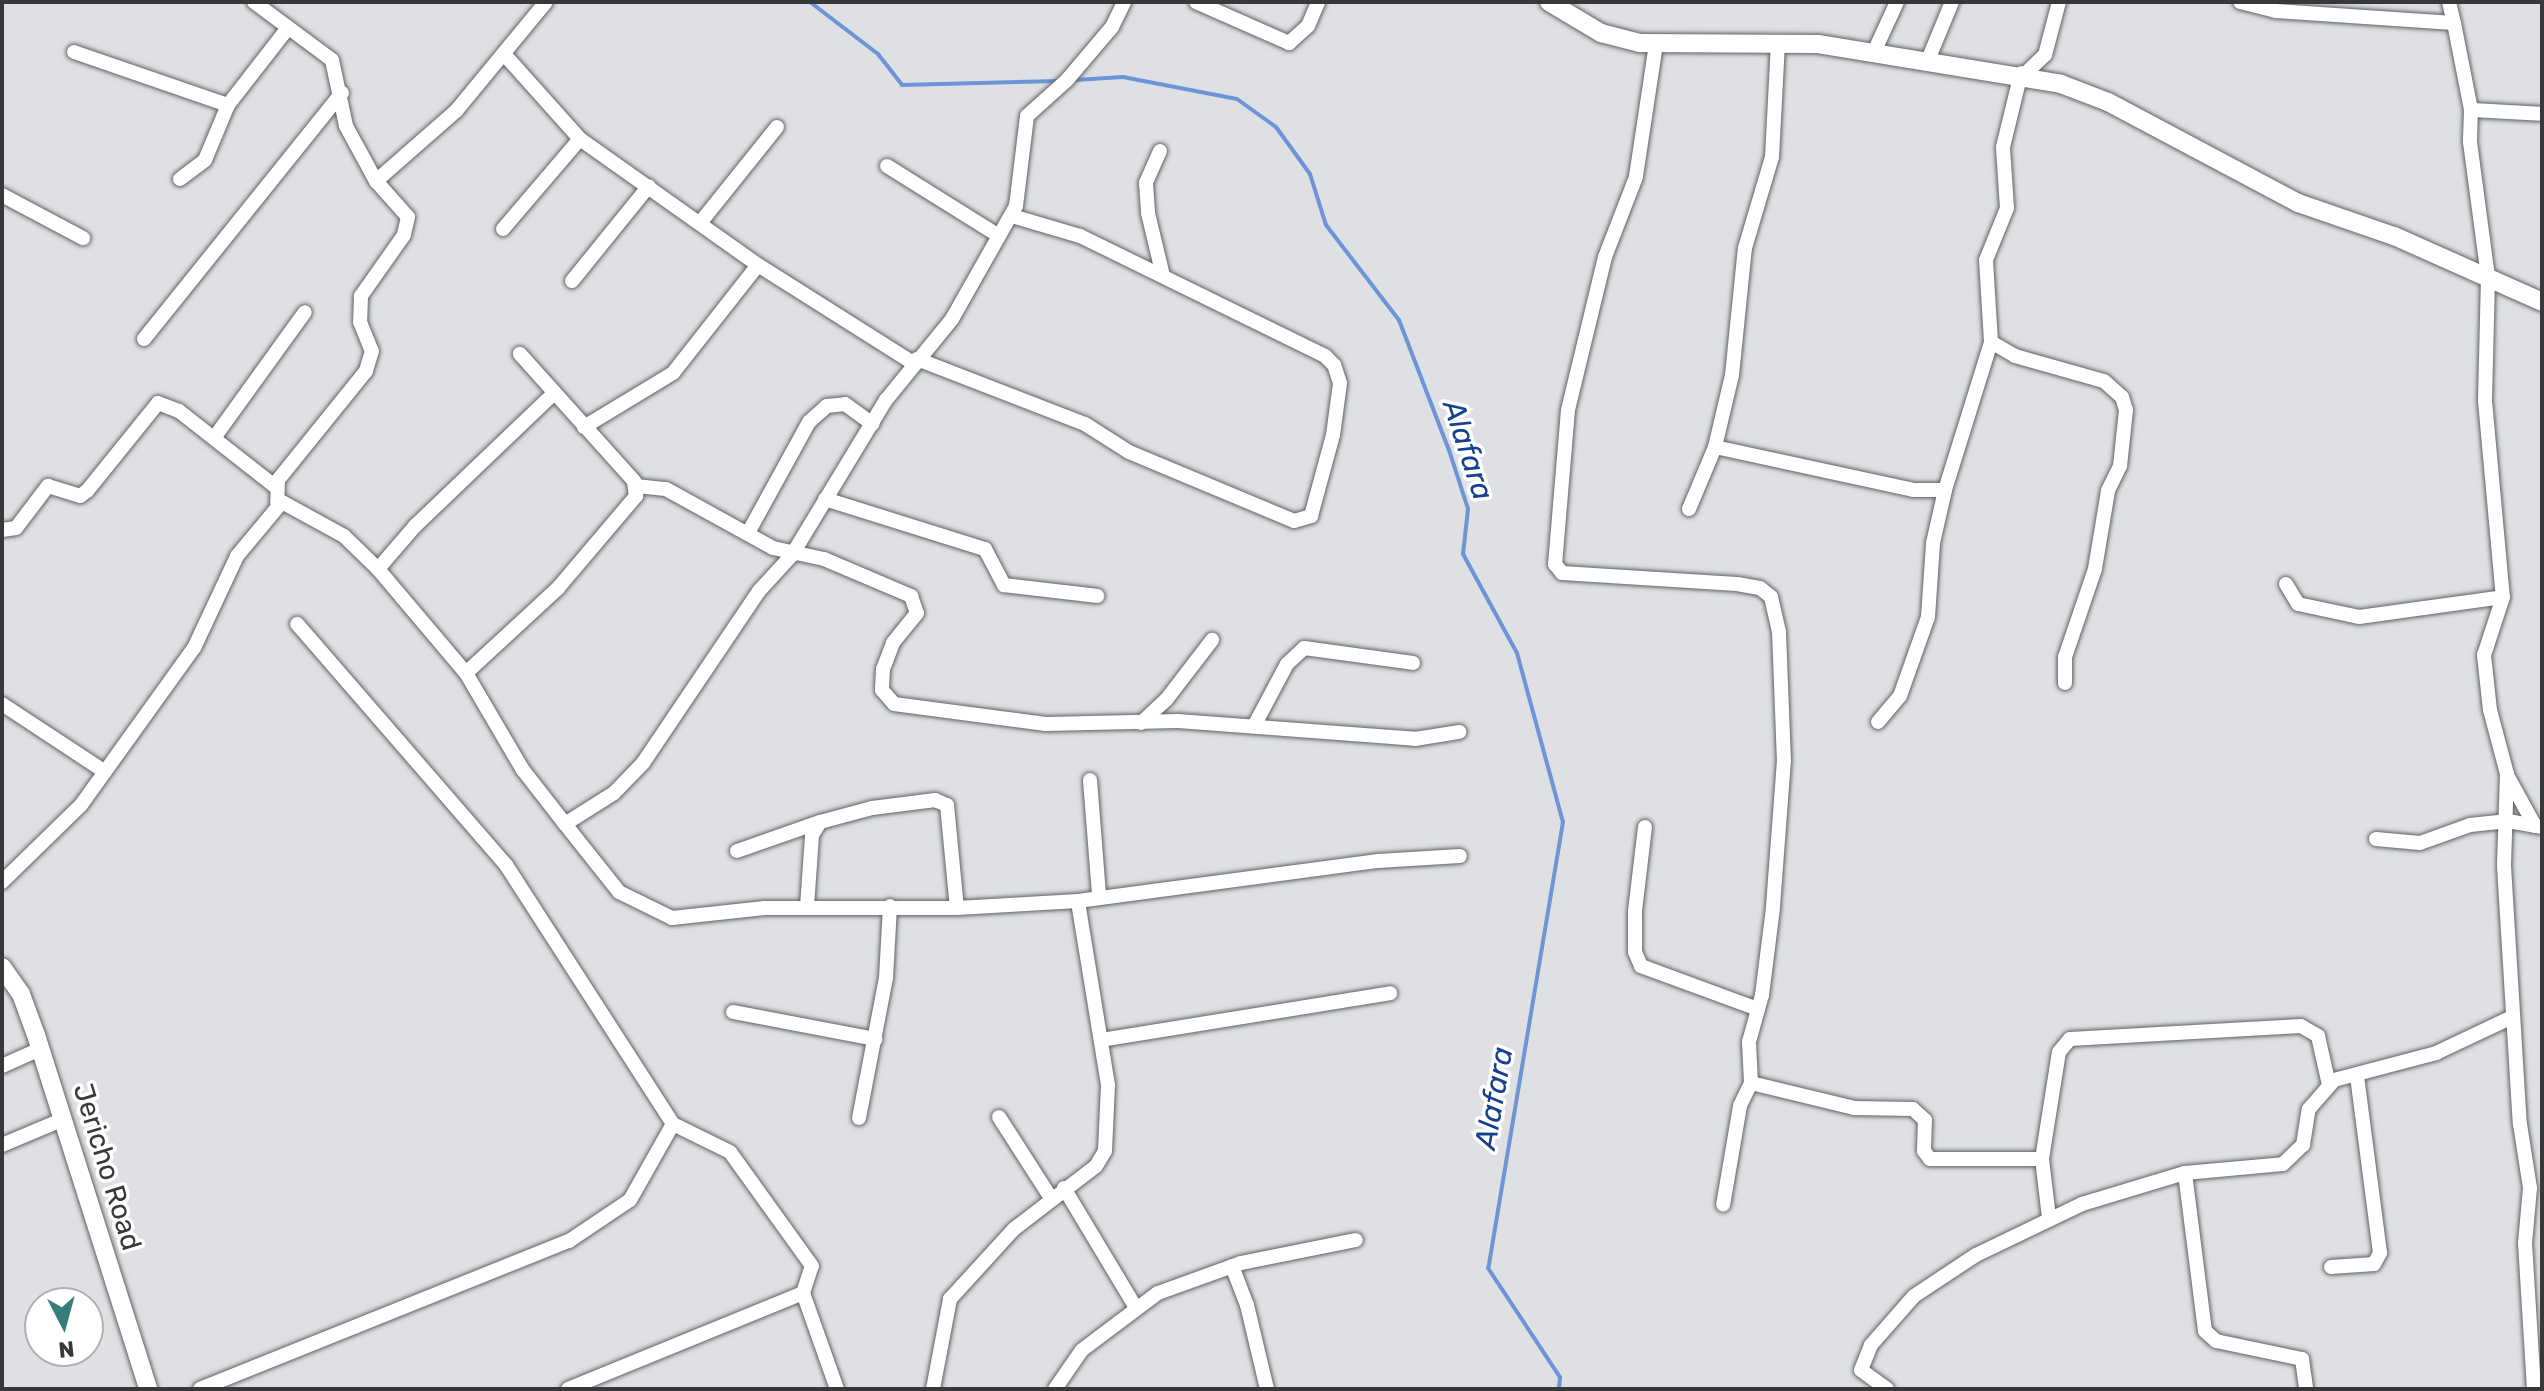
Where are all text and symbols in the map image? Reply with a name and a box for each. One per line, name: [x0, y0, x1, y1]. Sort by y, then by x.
water label: Alafara: [1435, 395, 1501, 505]
water label: Alafara: [1467, 1044, 1521, 1152]
street label: Jericho Road: [66, 1080, 148, 1254]
north arrow: [24, 1287, 104, 1367]
text: N: [57, 1335, 76, 1364]

